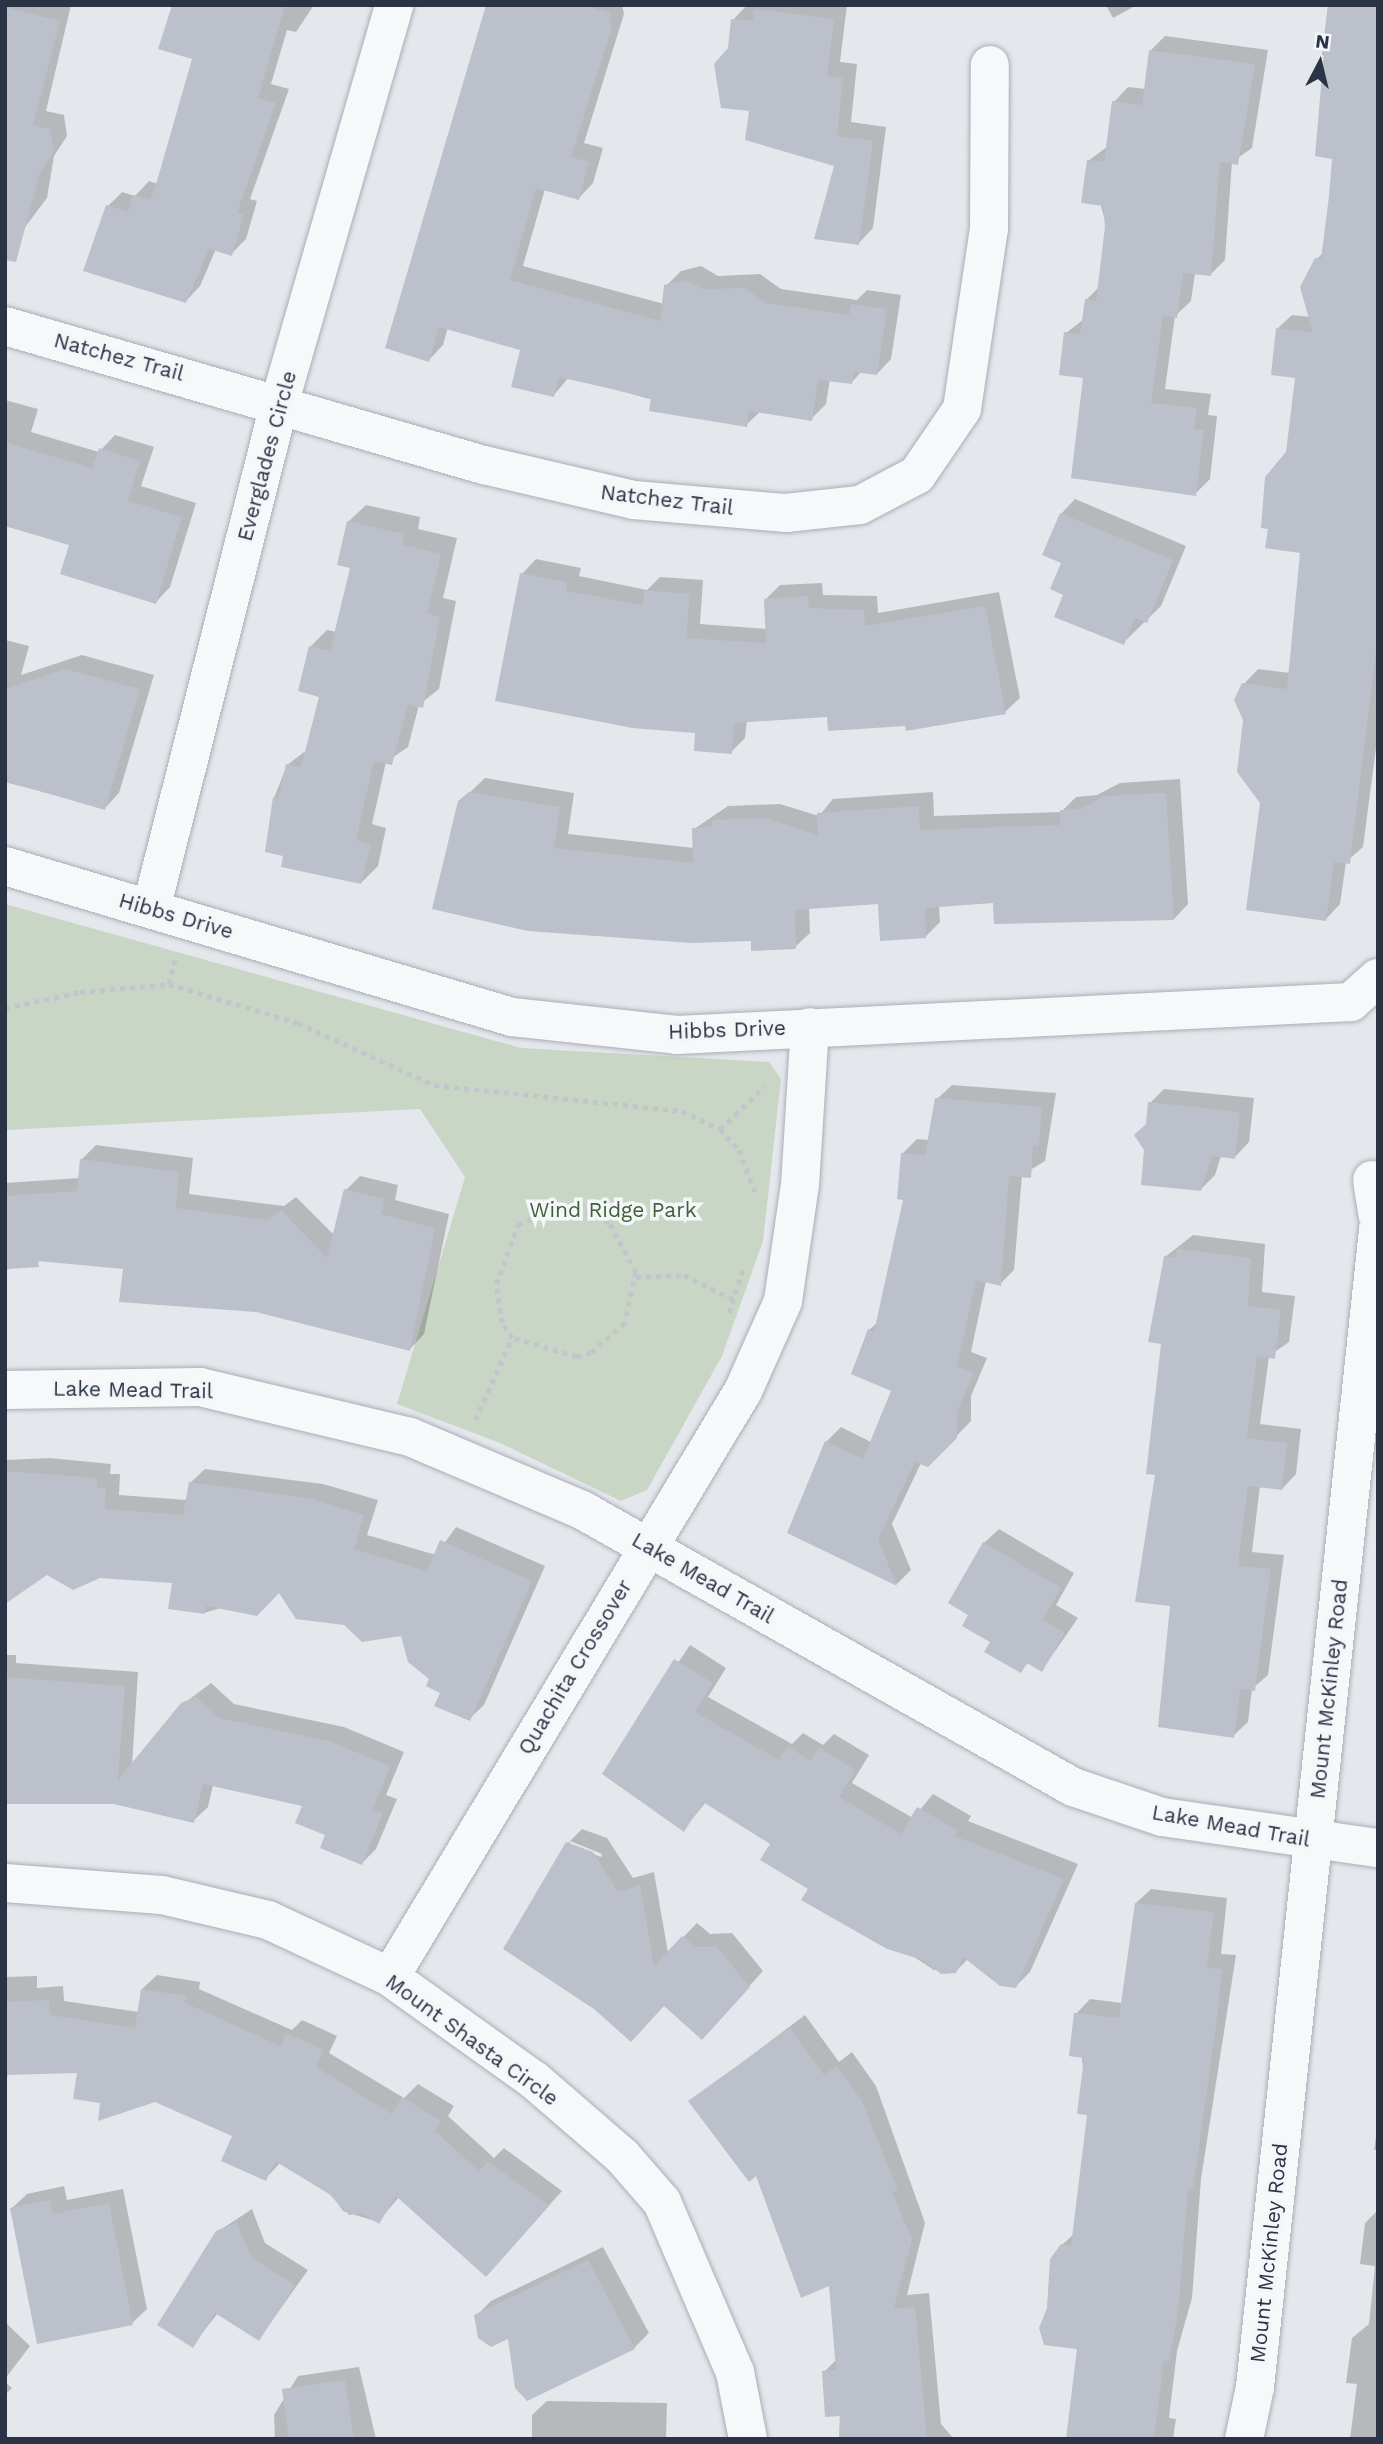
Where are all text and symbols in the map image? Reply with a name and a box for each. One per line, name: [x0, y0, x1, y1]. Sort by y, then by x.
north arrow: [1285, 28, 1355, 98]
text: N: [1314, 29, 1331, 54]
street label: Natchez Trail: [51, 327, 187, 387]
street label: Everglades Circle: [232, 368, 302, 544]
street label: Natchez Trail: [599, 479, 735, 521]
street label: Hibbs Drive: [116, 888, 236, 944]
street label: Hibbs Drive: [668, 1015, 786, 1045]
park label: Wind Ridge Park: [529, 1197, 697, 1223]
street label: Lake Mead Trail: [52, 1376, 214, 1404]
street label: Lake Mead Trail: [627, 1527, 779, 1629]
street label: Quachita Crossover: [513, 1575, 637, 1759]
street label: Mount McKinley Road: [1305, 1578, 1353, 1800]
street label: Lake Mead Trail: [1150, 1800, 1312, 1852]
street label: Mount Shasta Circle: [380, 1969, 564, 2111]
street label: Mount McKinley Road: [1245, 2142, 1293, 2364]

